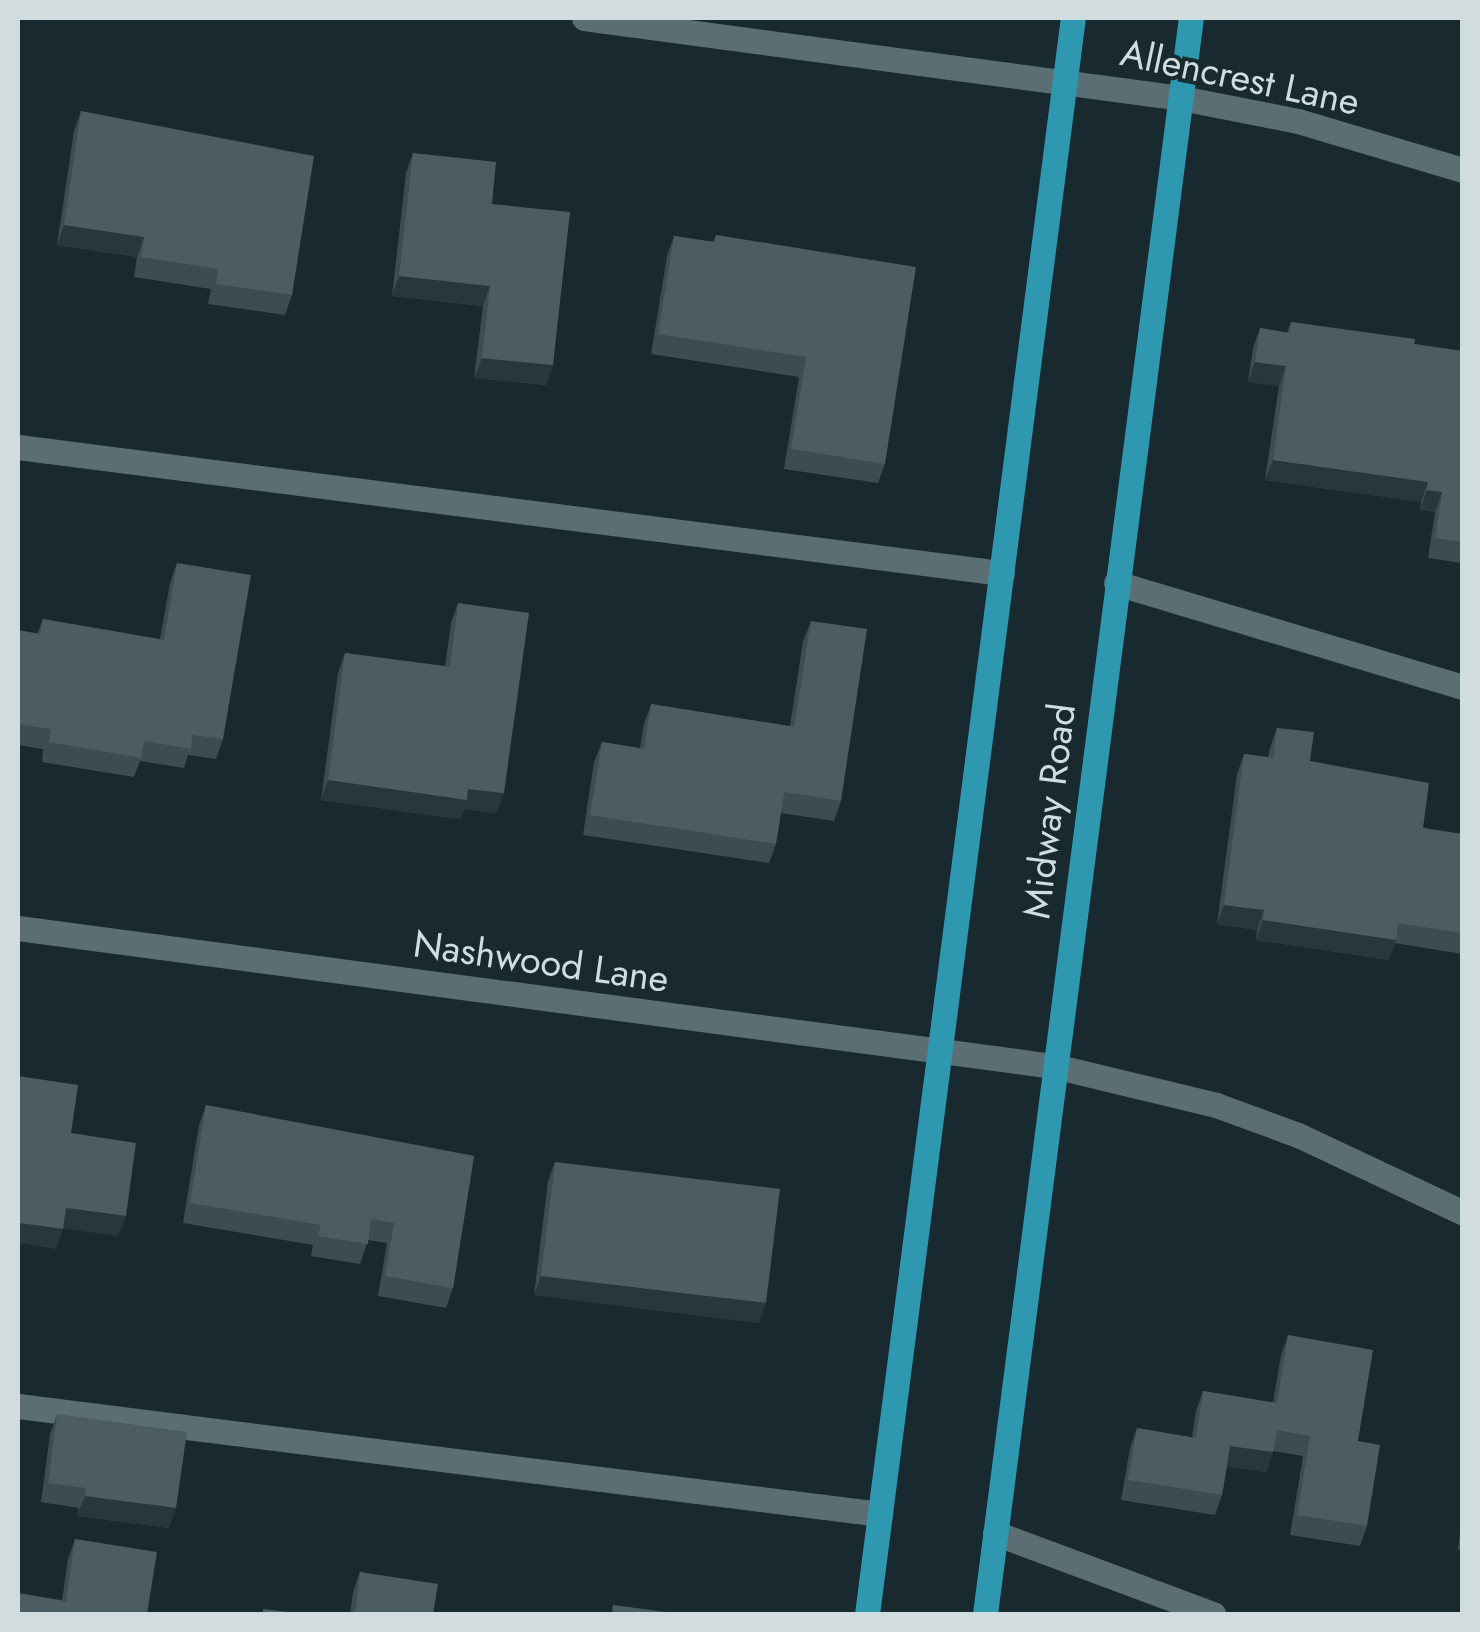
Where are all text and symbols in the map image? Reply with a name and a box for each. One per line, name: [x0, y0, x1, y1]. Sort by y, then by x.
street label: Allencrest Lane: [1116, 29, 1364, 125]
street label: Midway Road: [1013, 701, 1085, 921]
street label: Nashwood Lane: [410, 921, 672, 1001]

